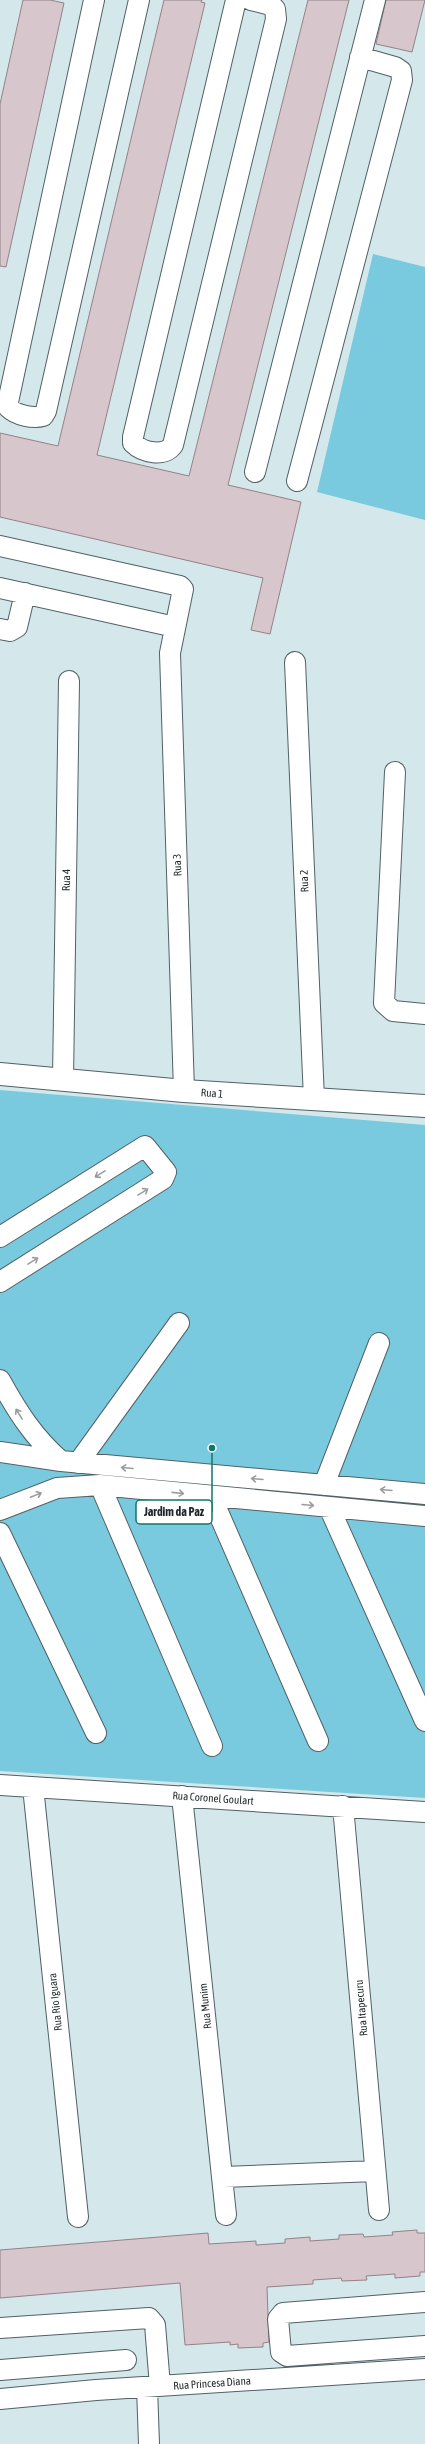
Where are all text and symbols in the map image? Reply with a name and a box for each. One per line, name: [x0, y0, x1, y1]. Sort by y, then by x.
street label: Rua 3: [171, 853, 183, 877]
street label: Rua 4: [60, 869, 72, 891]
street label: Rua 2: [298, 869, 310, 893]
street label: Rua 1: [200, 1086, 224, 1100]
one-way arrow: [95, 1170, 106, 1178]
one-way arrow: [137, 1188, 148, 1196]
one-way arrow: [27, 1257, 39, 1265]
one-way arrow: [14, 1408, 22, 1420]
one-way arrow: [121, 1464, 134, 1471]
one-way arrow: [251, 1475, 264, 1483]
one-way arrow: [380, 1487, 393, 1494]
one-way arrow: [29, 1490, 41, 1498]
one-way arrow: [171, 1490, 184, 1497]
callout: Jardim da Paz: [136, 1500, 212, 1524]
one-way arrow: [301, 1502, 314, 1509]
text: Jardim da Paz: [143, 1505, 205, 1519]
street label: Rua Coronel Goulart: [172, 1789, 254, 1807]
street label: Rua Rio Iguara: [46, 1972, 64, 2032]
street label: Rua Itapecuru: [353, 1979, 369, 2037]
street label: Rua Munim: [197, 1982, 213, 2029]
street label: Rua Princesa Diana: [173, 2374, 251, 2392]

